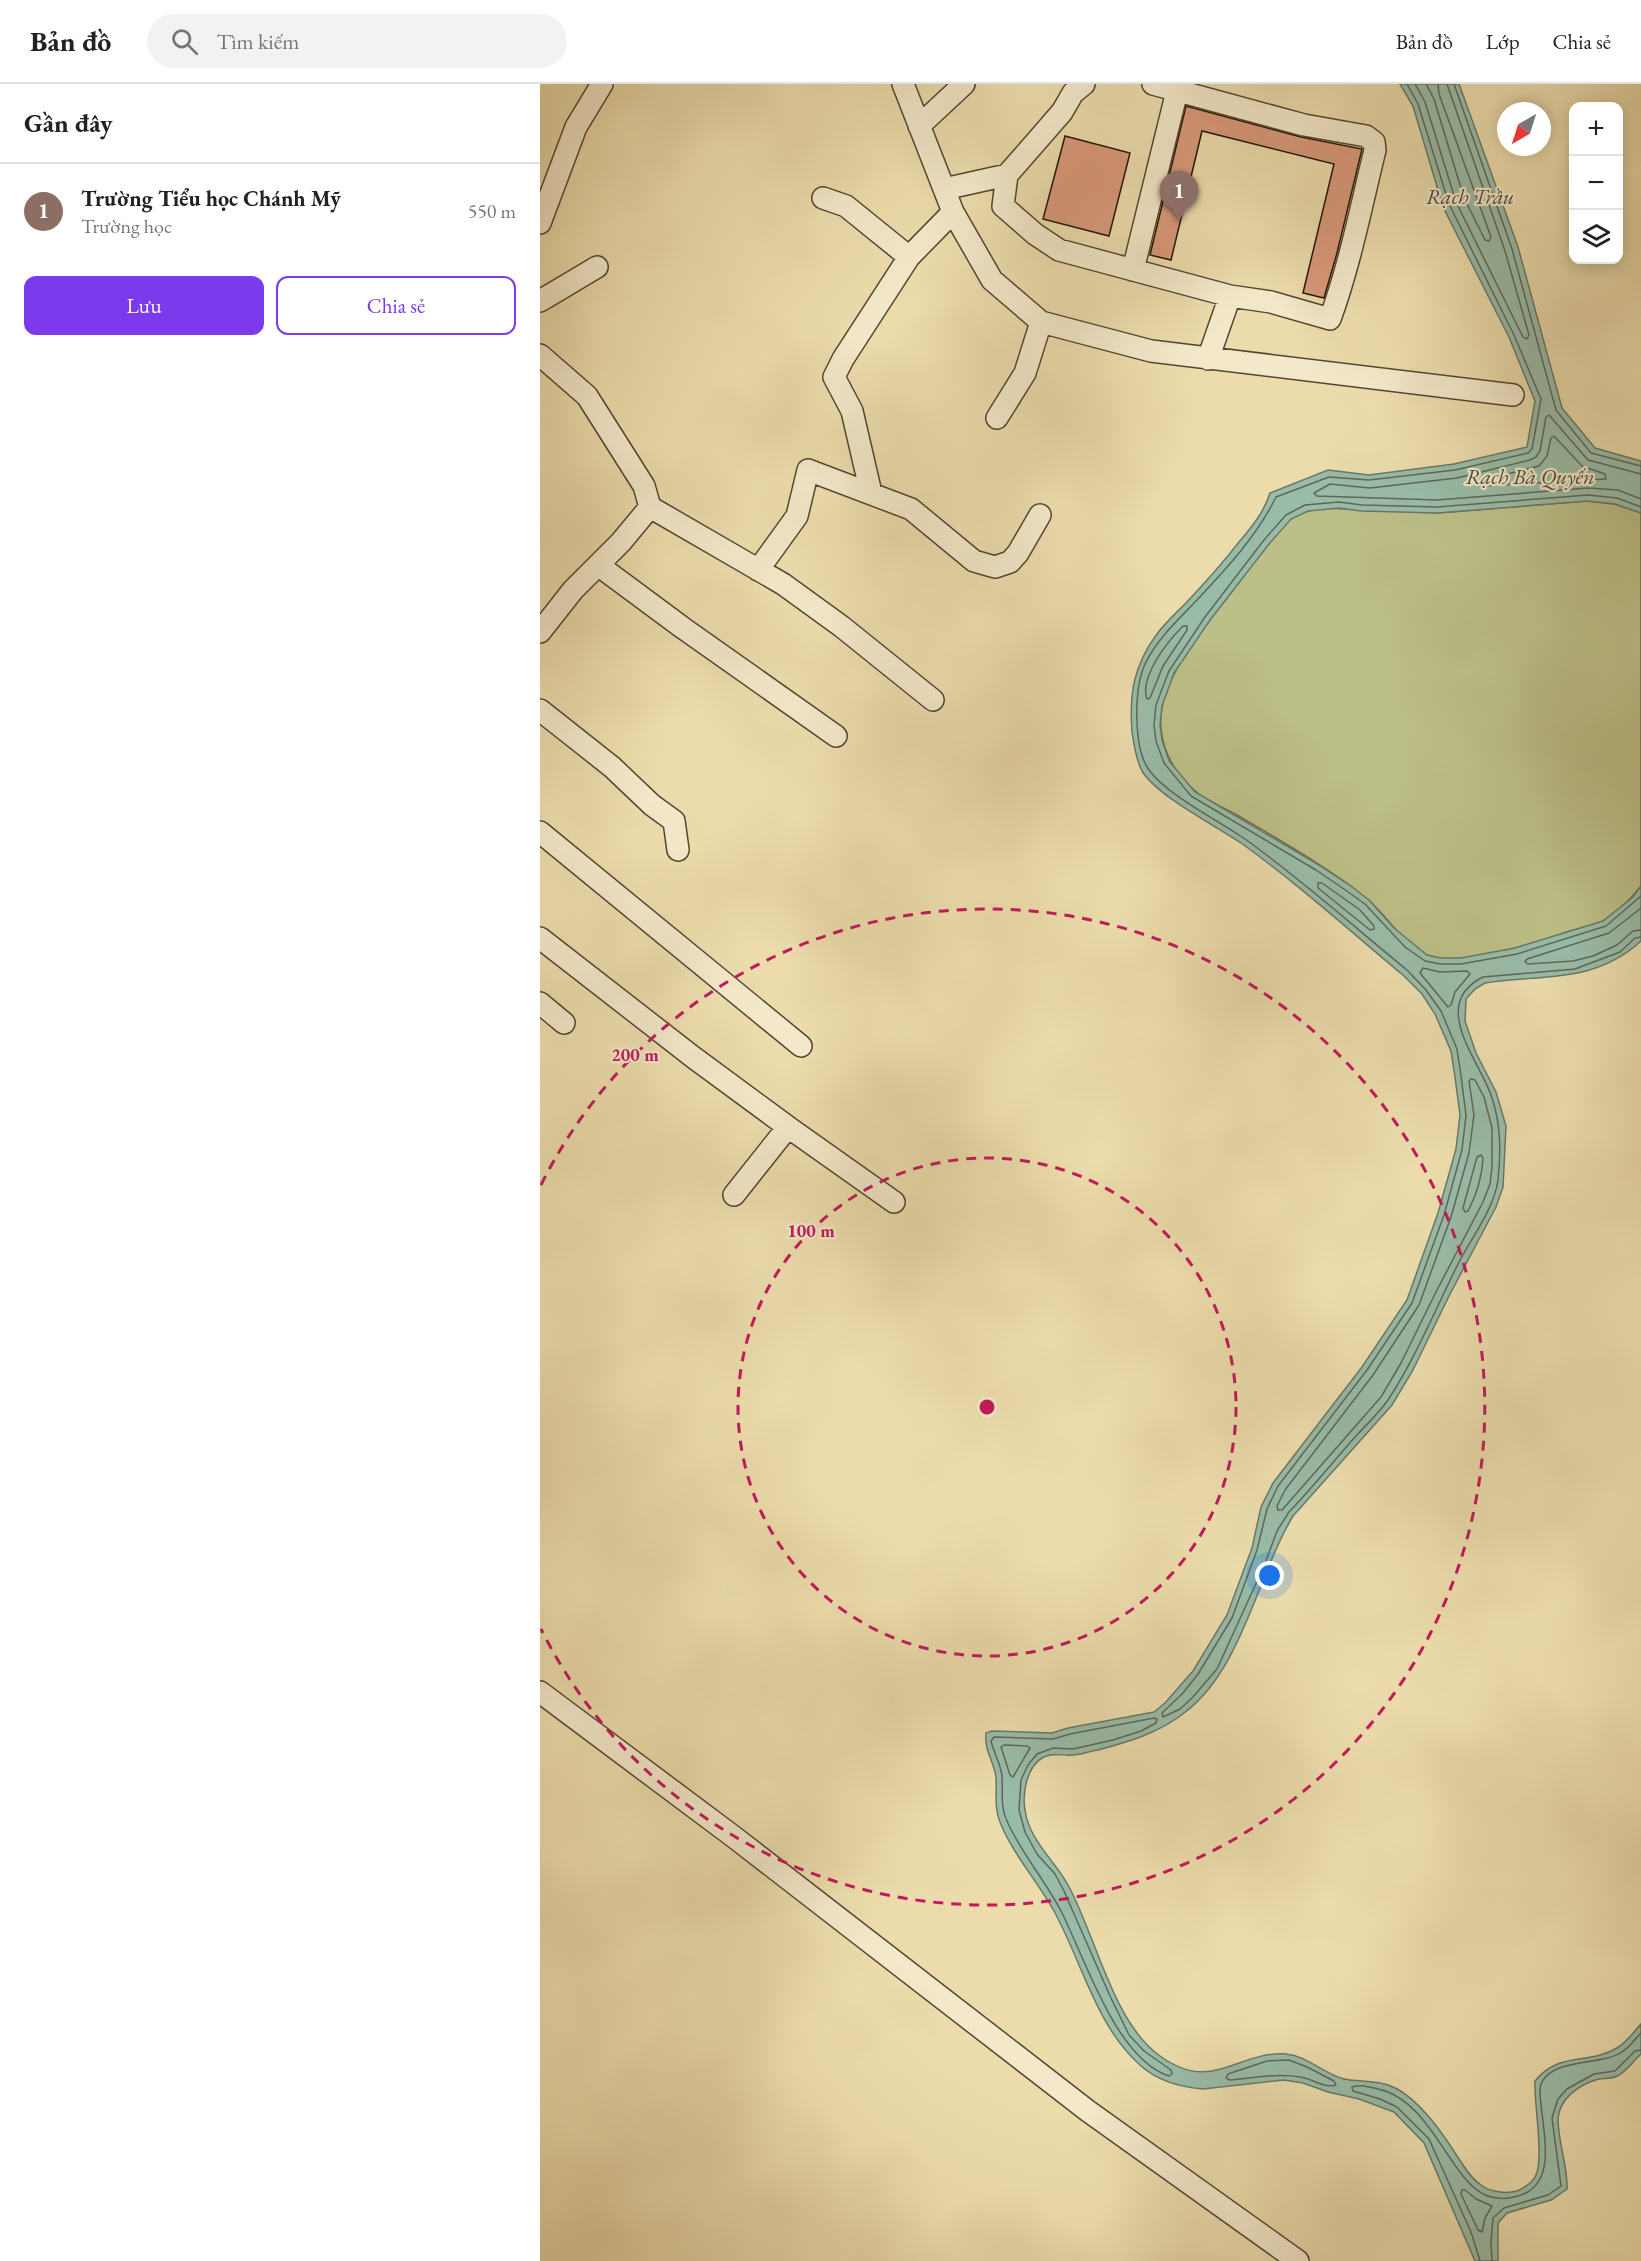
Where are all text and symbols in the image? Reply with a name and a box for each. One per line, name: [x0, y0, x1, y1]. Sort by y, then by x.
search box: [147, 14, 567, 68]
text: Bản đồ: [30, 23, 111, 59]
icon: search: [168, 25, 201, 58]
text: Tìm kiếm: [216, 27, 299, 56]
text: Bản đồ: [1396, 28, 1453, 55]
text: Lớp: [1486, 28, 1520, 55]
text: Chia sẻ: [1553, 28, 1611, 55]
north arrow: [1497, 102, 1551, 156]
map controls: [1569, 102, 1623, 264]
button: +: [1569, 102, 1623, 156]
text: Gần đây: [24, 106, 113, 140]
button: −: [1569, 156, 1623, 210]
pin: 1: [1160, 172, 1198, 221]
water label: Rạch Trầu: [1426, 182, 1514, 211]
text: Trường Tiểu học Chánh Mỹ: [81, 184, 341, 213]
text: 1: [38, 198, 49, 224]
text: 550 m: [468, 198, 516, 224]
button: layers: [1569, 210, 1623, 264]
text: Trường học: [81, 213, 172, 239]
button: Lưu: [24, 276, 264, 335]
button: Chia sẻ: [276, 276, 516, 335]
water label: Rạch Bà Quyến: [1465, 462, 1595, 491]
text: 200 m: [611, 1043, 659, 1066]
text: 100 m: [787, 1219, 835, 1242]
centre of rings: [977, 1397, 997, 1417]
your location: [1255, 1561, 1284, 1590]

